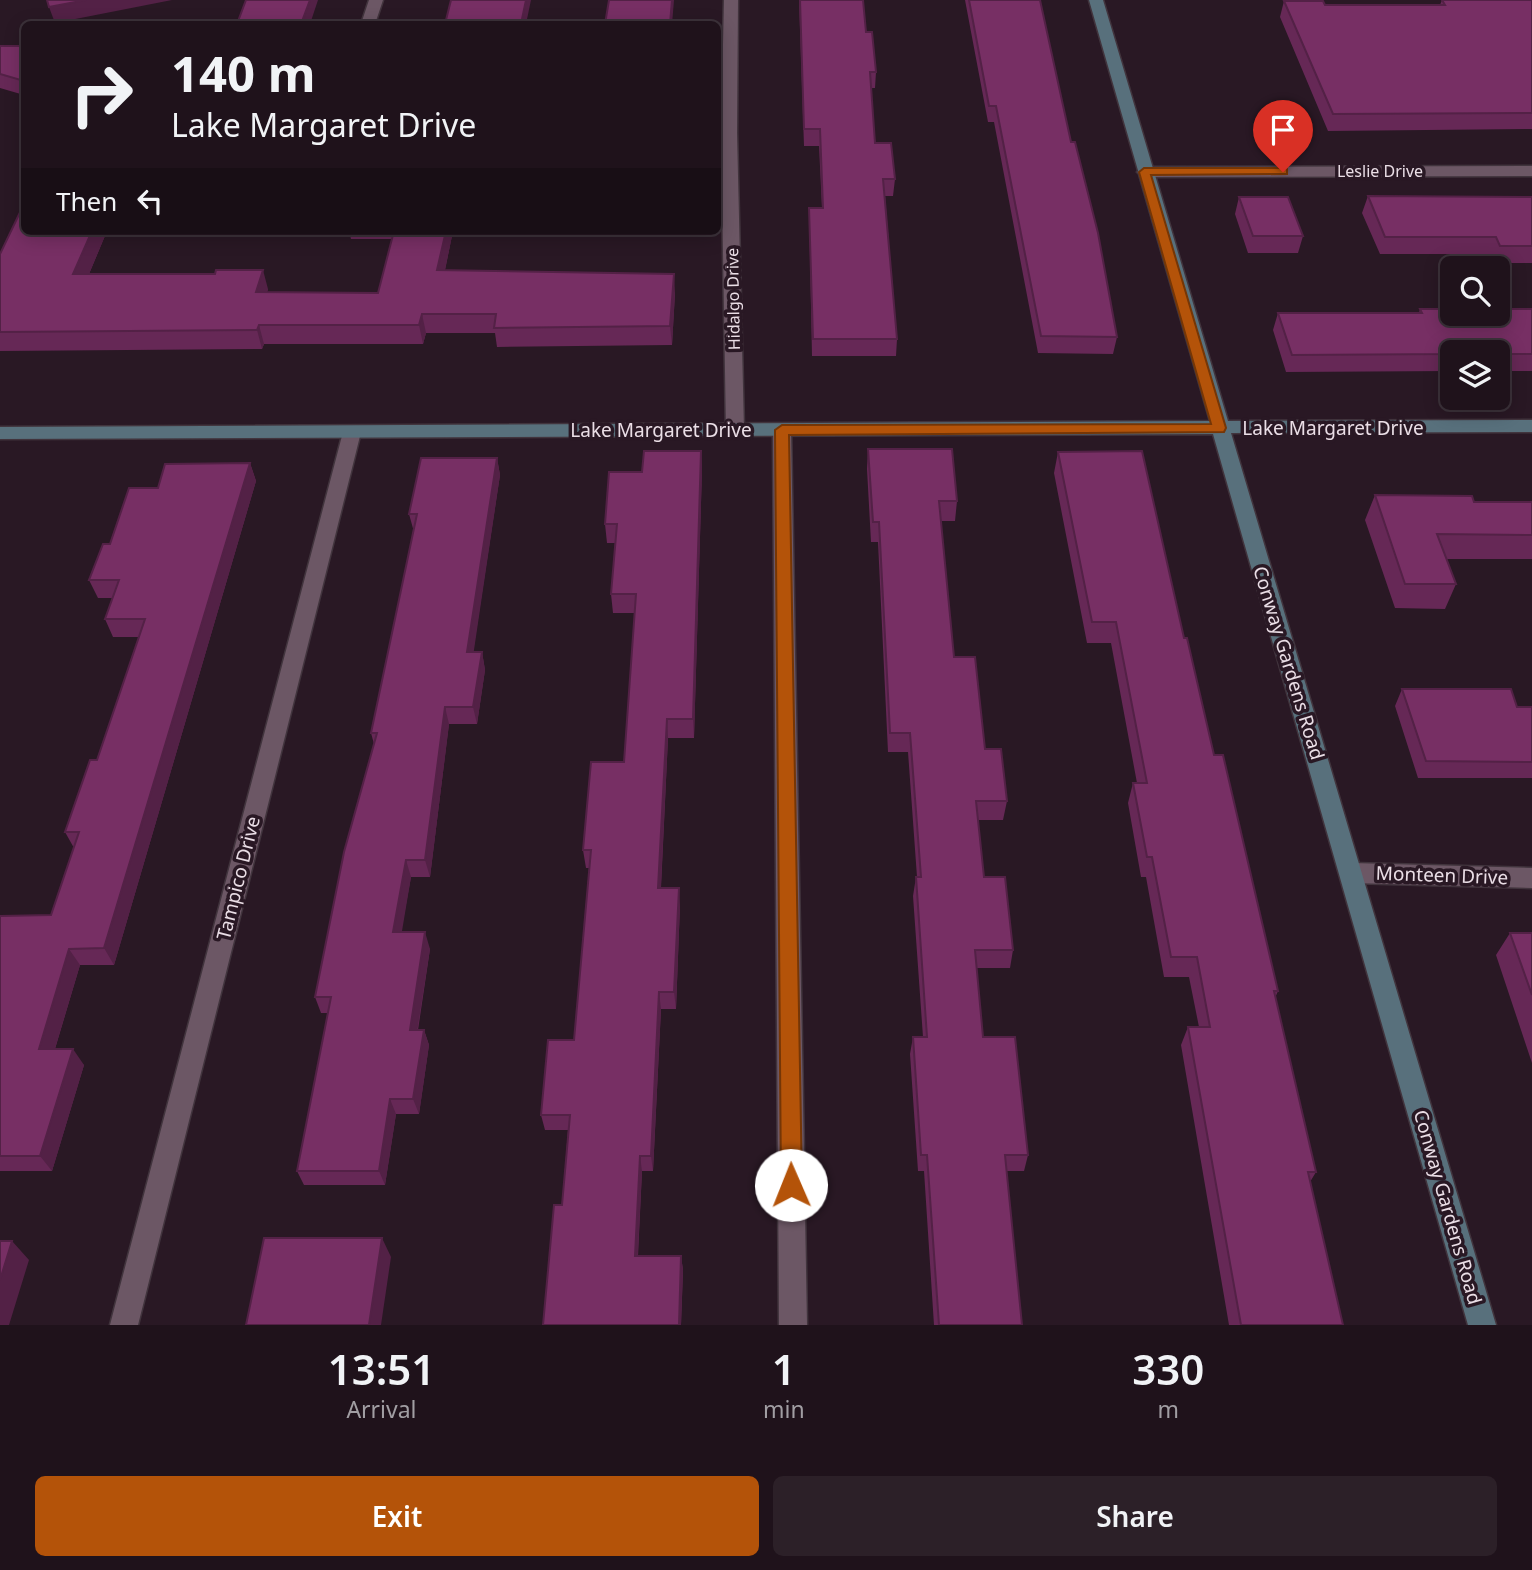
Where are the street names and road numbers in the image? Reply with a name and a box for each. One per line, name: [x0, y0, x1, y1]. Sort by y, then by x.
street label: Leslie Drive: [1337, 160, 1423, 182]
street label: Hidalgo Drive: [721, 248, 745, 350]
street label: Lake Margaret Drive: [1242, 415, 1424, 441]
street label: Lake Margaret Drive: [570, 417, 752, 443]
street label: Conway Gardens Road: [1247, 563, 1331, 763]
street label: Tampico Drive: [210, 813, 266, 943]
street label: Monteen Drive: [1375, 860, 1509, 890]
street label: Conway Gardens Road: [1408, 1107, 1488, 1307]

